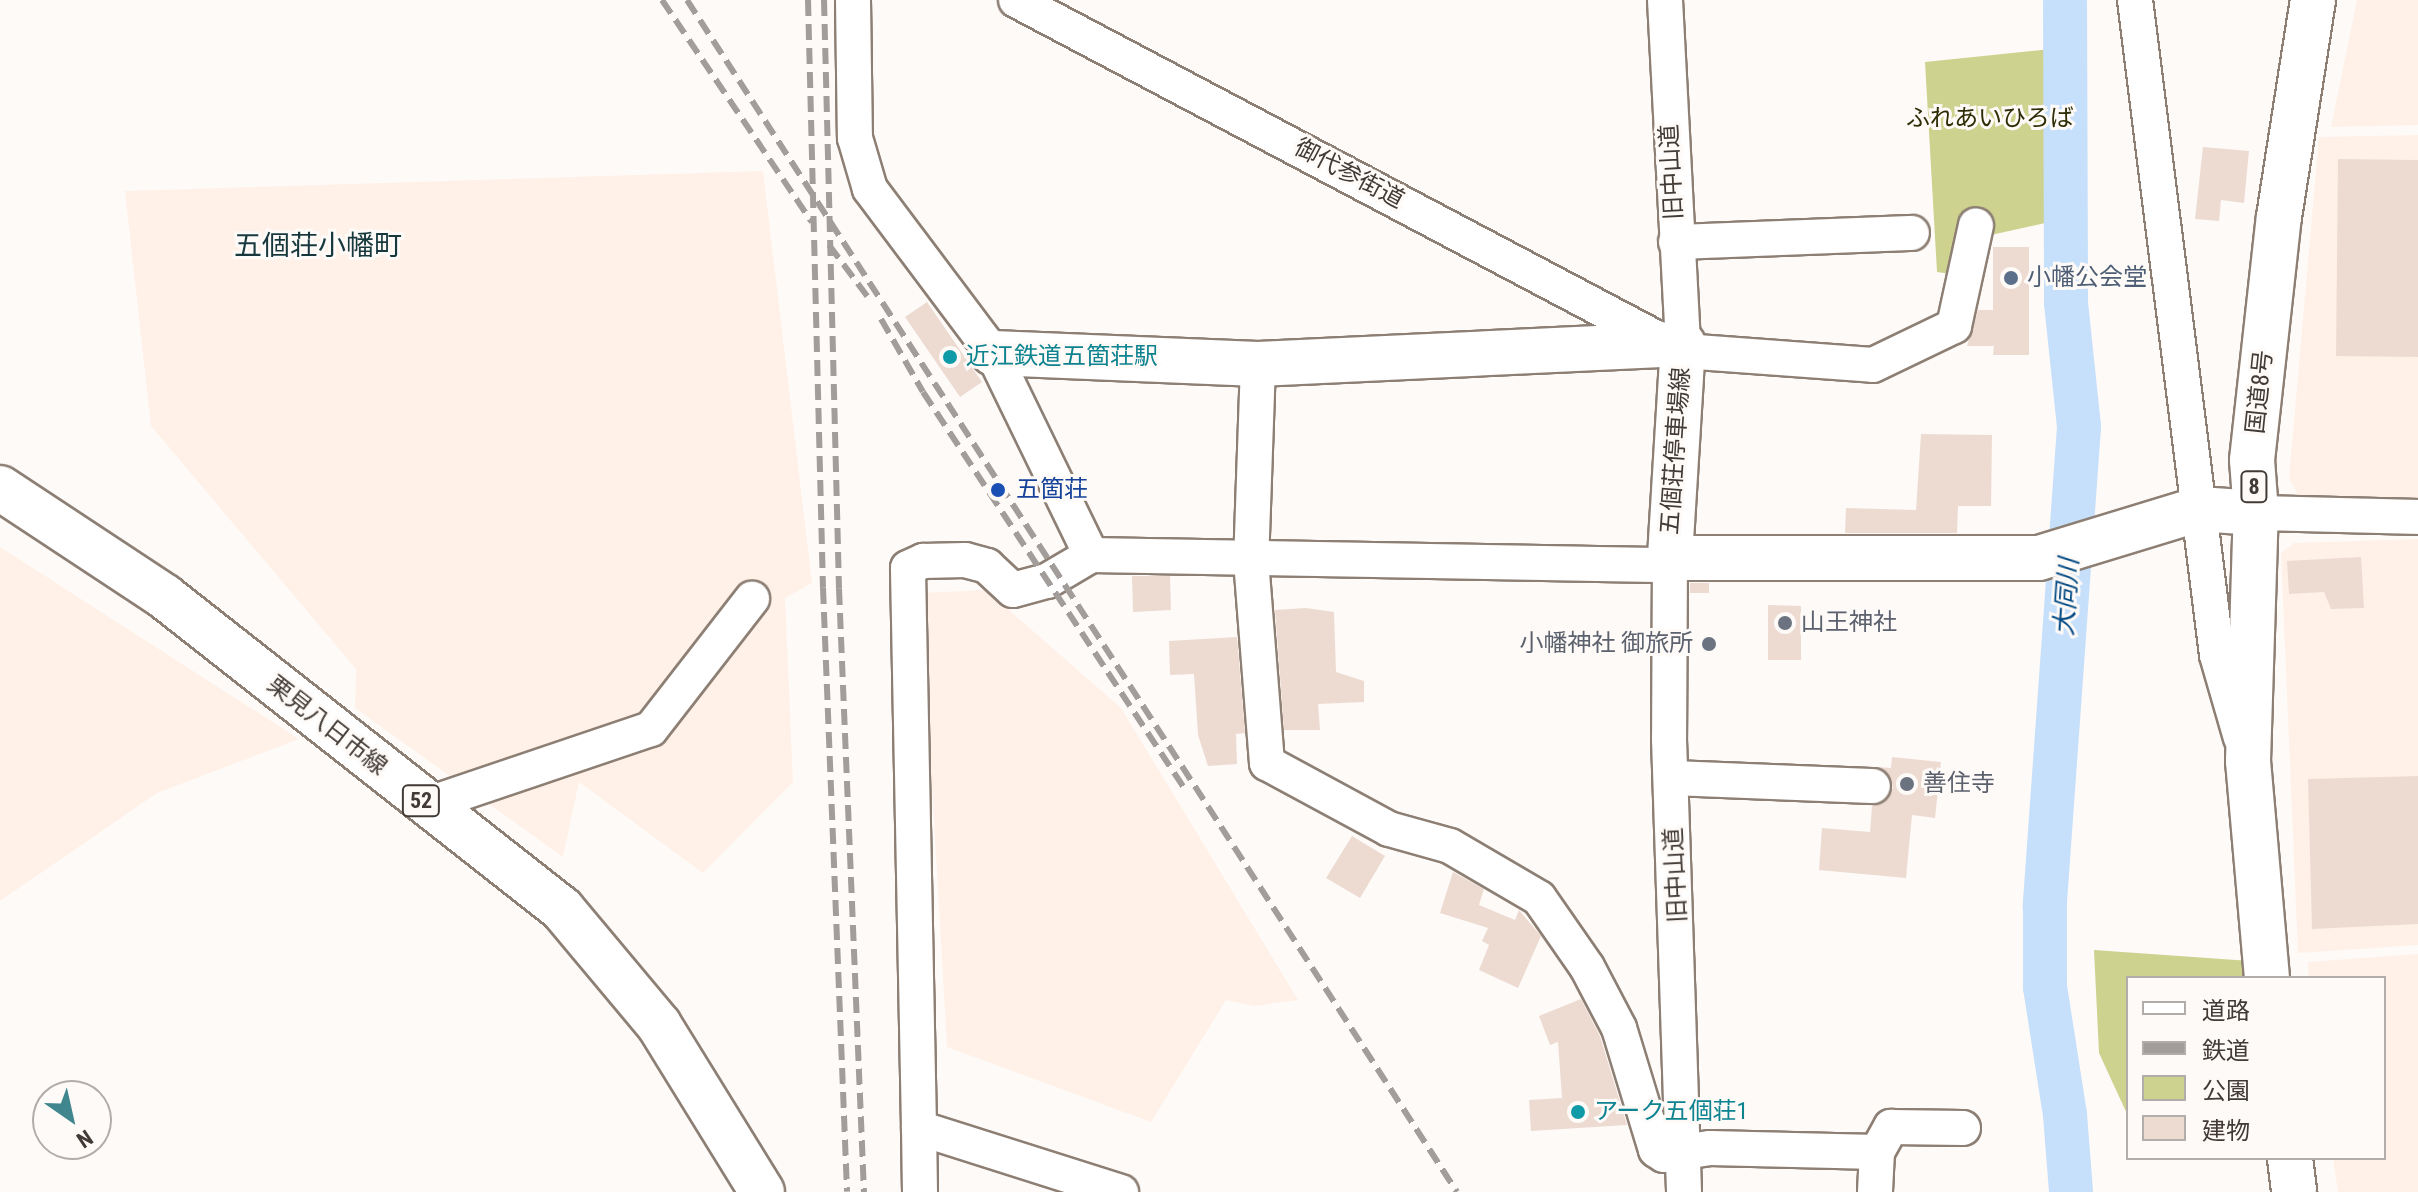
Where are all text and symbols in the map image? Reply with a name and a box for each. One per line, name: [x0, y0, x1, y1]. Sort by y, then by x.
park label: ふれあいひろば: [1906, 105, 2074, 133]
street label: 旧中山道: [1655, 123, 1689, 221]
street label: 御代参街道: [1289, 133, 1409, 215]
district label: 五個荘小幡町: [234, 229, 402, 263]
place label: 小幡公会堂: [2027, 264, 2147, 292]
marker: 小幡公会堂: [2002, 269, 2020, 287]
place label: 近江鉄道五箇荘駅: [966, 343, 1158, 371]
marker: 近江鉄道五箇荘駅: [941, 348, 959, 366]
street label: 国道8号: [2241, 349, 2279, 435]
street label: 五個荘停車場線: [1656, 366, 1696, 536]
road number: 8: [2240, 469, 2268, 505]
place label: 五箇荘: [1016, 476, 1088, 504]
marker: 五箇荘: [987, 479, 1009, 501]
water label: 大同川: [2049, 557, 2085, 637]
place label: 山王神社: [1801, 609, 1897, 637]
marker: 山王神社: [1776, 614, 1794, 632]
place label: 小幡神社 御旅所: [1519, 630, 1693, 658]
marker: 小幡神社 御旅所: [1700, 635, 1718, 653]
street label: 栗見八日市線: [261, 670, 393, 782]
place label: 善住寺: [1923, 770, 1995, 798]
marker: 善住寺: [1898, 775, 1916, 793]
road number: 52: [401, 783, 441, 819]
street label: 旧中山道: [1659, 826, 1693, 924]
legend: [2126, 976, 2386, 1160]
text: 道路: [2202, 997, 2250, 1025]
text: 鉄道: [2202, 1037, 2250, 1065]
text: 公園: [2202, 1077, 2250, 1105]
north arrow: [32, 1080, 112, 1160]
place label: アーク五個荘1: [1594, 1098, 1748, 1126]
marker: アーク五個荘1: [1569, 1103, 1587, 1121]
text: 建物: [2202, 1117, 2250, 1145]
text: N: [72, 1125, 97, 1153]

